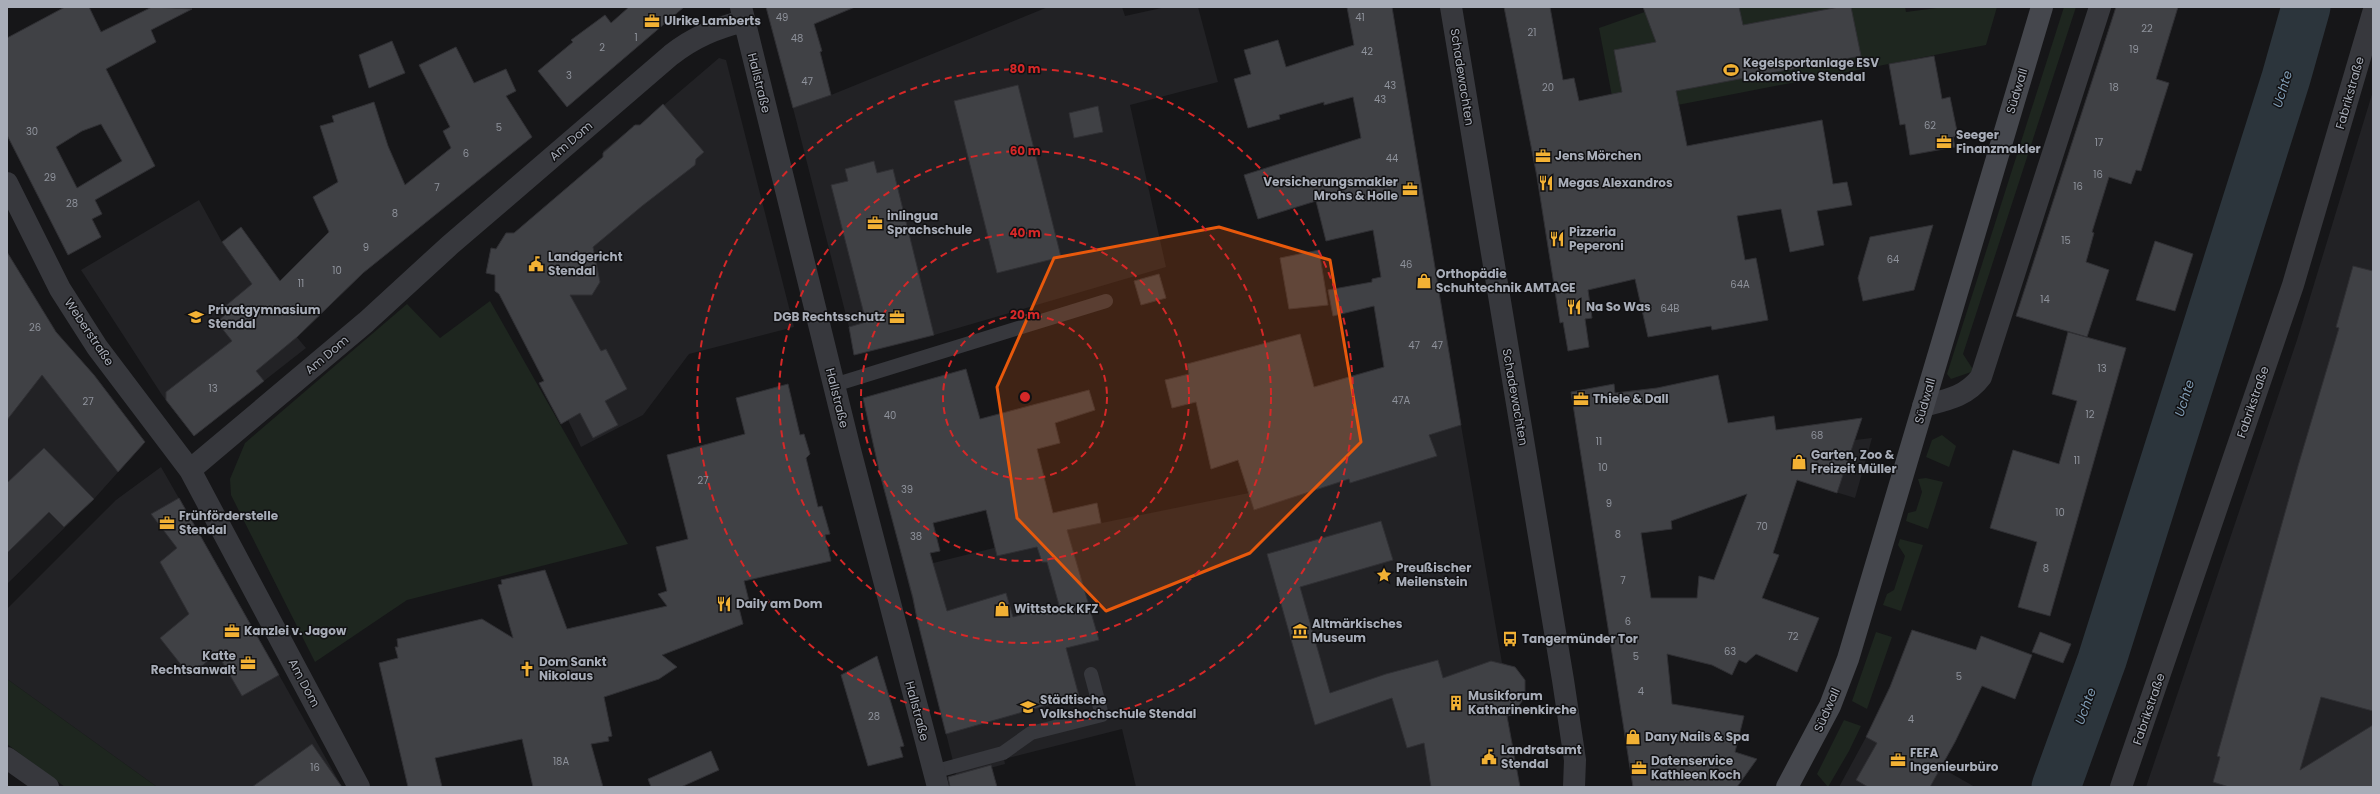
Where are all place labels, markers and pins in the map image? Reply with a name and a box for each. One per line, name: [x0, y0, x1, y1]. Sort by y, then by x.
office icon: Ulrike Lamberts: [643, 12, 661, 30]
place label: Ulrike Lamberts: [664, 12, 761, 29]
place label: Kegelsportanlage ESV Lokomotive Stendal: [1743, 54, 1879, 85]
sports icon: Kegelsportanlage ESV Lokomotive Stendal: [1722, 61, 1740, 79]
place label: Seeger Finanzmakler: [1956, 126, 2041, 157]
office icon: Seeger Finanzmakler: [1935, 133, 1953, 151]
office icon: Jens Mörchen: [1534, 147, 1552, 165]
place label: Jens Mörchen: [1555, 147, 1641, 164]
place label: Versicherungsmakler Mrohs & Holle: [1263, 173, 1399, 204]
restaurant icon: Megas Alexandros: [1537, 174, 1555, 192]
place label: Megas Alexandros: [1558, 174, 1673, 191]
office icon: Versicherungsmakler Mrohs & Holle: [1401, 180, 1419, 198]
place label: inlingua Sprachschule: [887, 207, 973, 238]
office icon: inlingua Sprachschule: [866, 214, 884, 232]
place label: Pizzeria Peperoni: [1569, 223, 1624, 254]
restaurant icon: Pizzeria Peperoni: [1548, 230, 1566, 248]
place label: Landgericht Stendal: [548, 248, 623, 279]
public building icon: Landgericht Stendal: [527, 255, 545, 273]
place label: Orthopädie Schuhtechnik AMTAGE: [1436, 265, 1576, 296]
shop icon: Orthopädie Schuhtechnik AMTAGE: [1415, 272, 1433, 290]
restaurant icon: Na So Was: [1565, 298, 1583, 316]
place label: Na So Was: [1586, 298, 1651, 315]
place label: Privatgymnasium Stendal: [208, 301, 321, 332]
school or university icon: Privatgymnasium Stendal: [187, 308, 205, 326]
place label: DGB Rechtsschutz: [774, 308, 885, 325]
office icon: DGB Rechtsschutz: [888, 308, 906, 326]
centre of rings: [1018, 390, 1032, 404]
office icon: Thiele & Dall: [1572, 390, 1590, 408]
place label: Thiele & Dall: [1593, 390, 1669, 407]
place label: Garten, Zoo & Freizeit Müller: [1811, 446, 1897, 477]
shop icon: Garten, Zoo & Freizeit Müller: [1790, 453, 1808, 471]
place label: Frühförderstelle Stendal: [179, 507, 279, 538]
office icon: Frühförderstelle Stendal: [158, 514, 176, 532]
place label: Preußischer Meilenstein: [1396, 559, 1471, 590]
place icon: Preußischer Meilenstein: [1375, 566, 1393, 584]
restaurant icon: Daily am Dom: [715, 595, 733, 613]
place label: Daily am Dom: [736, 595, 823, 612]
shop icon: Wittstock KFZ: [993, 600, 1011, 618]
place label: Wittstock KFZ: [1014, 600, 1098, 617]
place label: Altmärkisches Museum: [1312, 615, 1403, 646]
office icon: Kanzlei v. Jagow: [223, 622, 241, 640]
place label: Kanzlei v. Jagow: [244, 622, 347, 639]
museum icon: Altmärkisches Museum: [1291, 622, 1309, 640]
bus stop icon: Tangermünder Tor: [1501, 630, 1519, 648]
place label: Tangermünder Tor: [1522, 630, 1638, 647]
place label: Katte Rechtsanwalt: [151, 647, 237, 678]
place label: Dom Sankt Nikolaus: [539, 653, 607, 684]
office icon: Katte Rechtsanwalt: [239, 654, 257, 672]
church icon: Dom Sankt Nikolaus: [518, 660, 536, 678]
place label: Musikforum Katharinenkirche: [1468, 687, 1577, 718]
place label: Städtische Volkshochschule Stendal: [1040, 691, 1196, 722]
building icon: Musikforum Katharinenkirche: [1447, 694, 1465, 712]
school or university icon: Städtische Volkshochschule Stendal: [1019, 698, 1037, 716]
shop icon: Dany Nails & Spa: [1624, 728, 1642, 746]
place label: Dany Nails & Spa: [1645, 728, 1749, 745]
place label: Landratsamt Stendal: [1501, 741, 1582, 772]
place label: FEFA Ingenieurbüro: [1910, 744, 1999, 775]
public building icon: Landratsamt Stendal: [1480, 748, 1498, 766]
office icon: FEFA Ingenieurbüro: [1889, 751, 1907, 769]
place label: Datenservice Kathleen Koch: [1651, 752, 1741, 783]
office icon: Datenservice Kathleen Koch: [1630, 759, 1648, 777]

